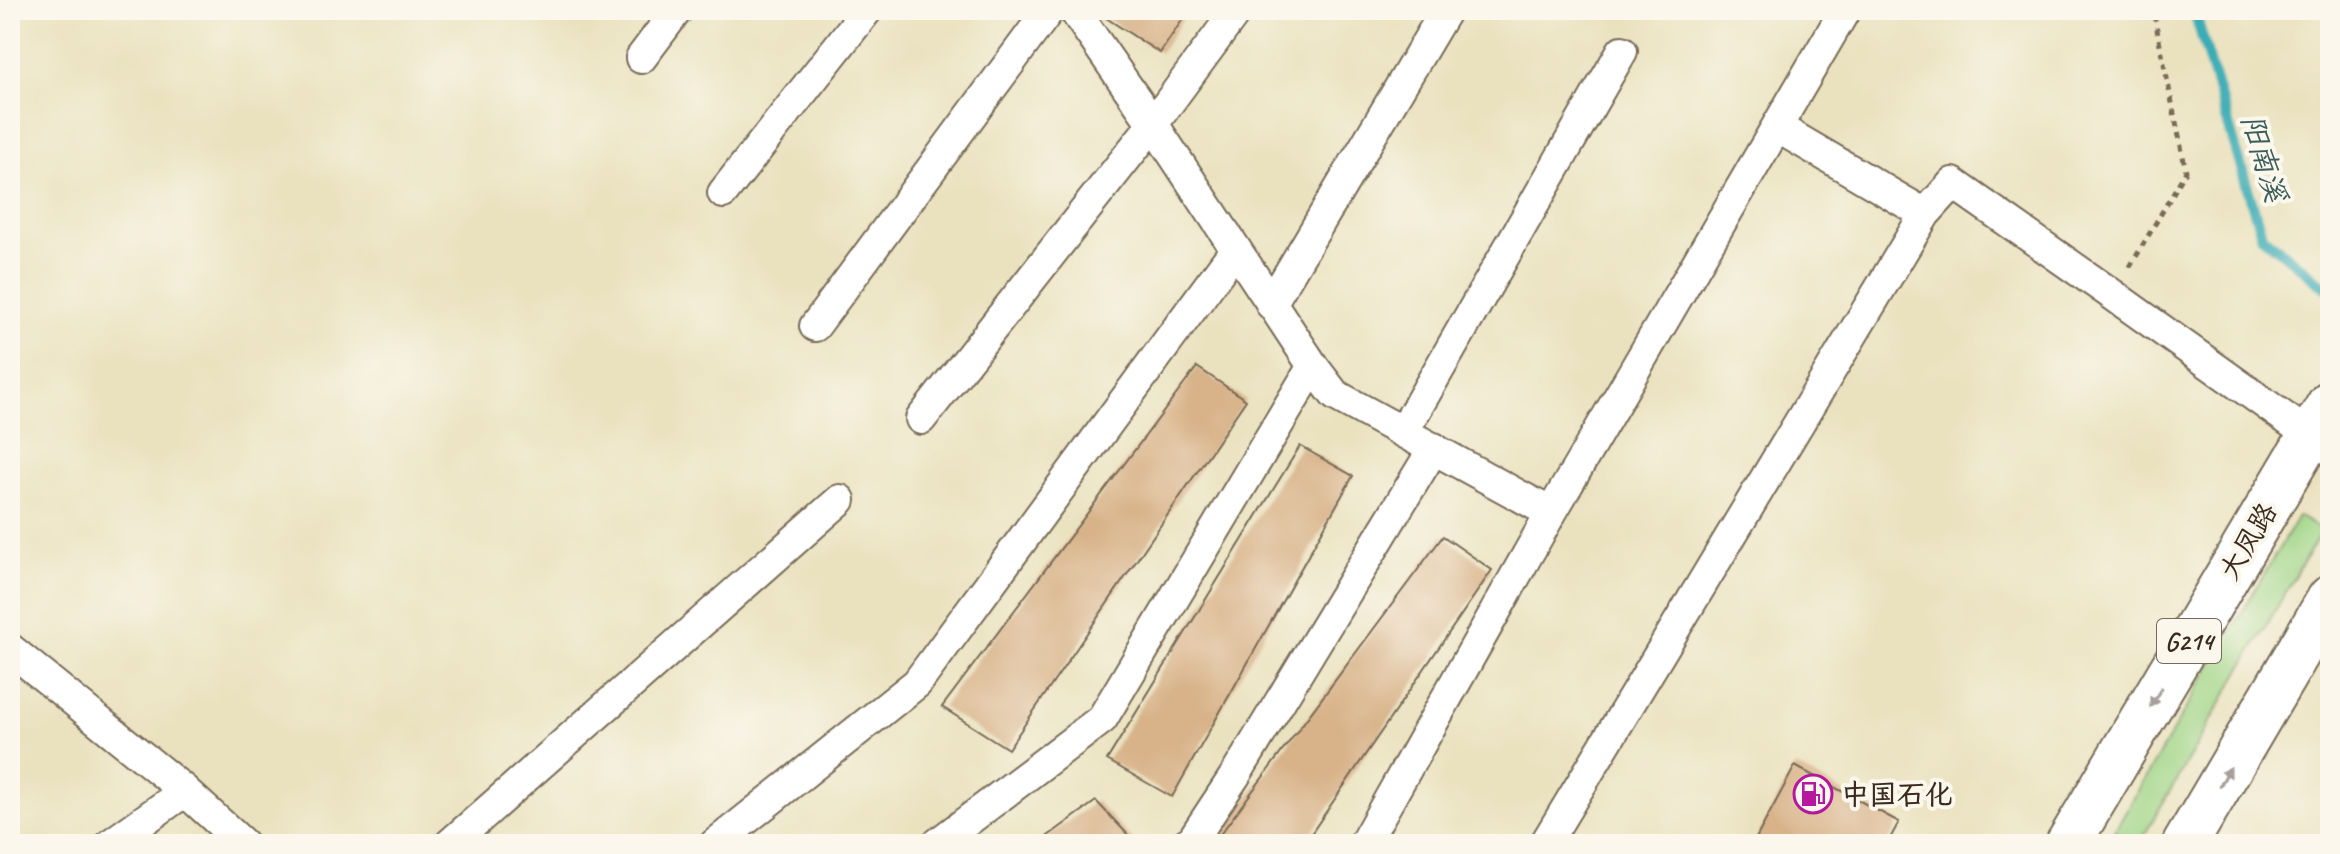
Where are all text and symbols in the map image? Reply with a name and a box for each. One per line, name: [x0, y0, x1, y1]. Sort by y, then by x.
water label: 阳南溪: [2233, 109, 2296, 209]
street label: 大凤路: [2211, 496, 2285, 586]
road number: G214: [2157, 619, 2221, 663]
one-way arrow: [2149, 686, 2163, 709]
one-way arrow: [2218, 766, 2232, 788]
fuel station icon: 中国石化: [1792, 773, 1834, 815]
place label: 中国石化: [1841, 777, 1953, 812]

